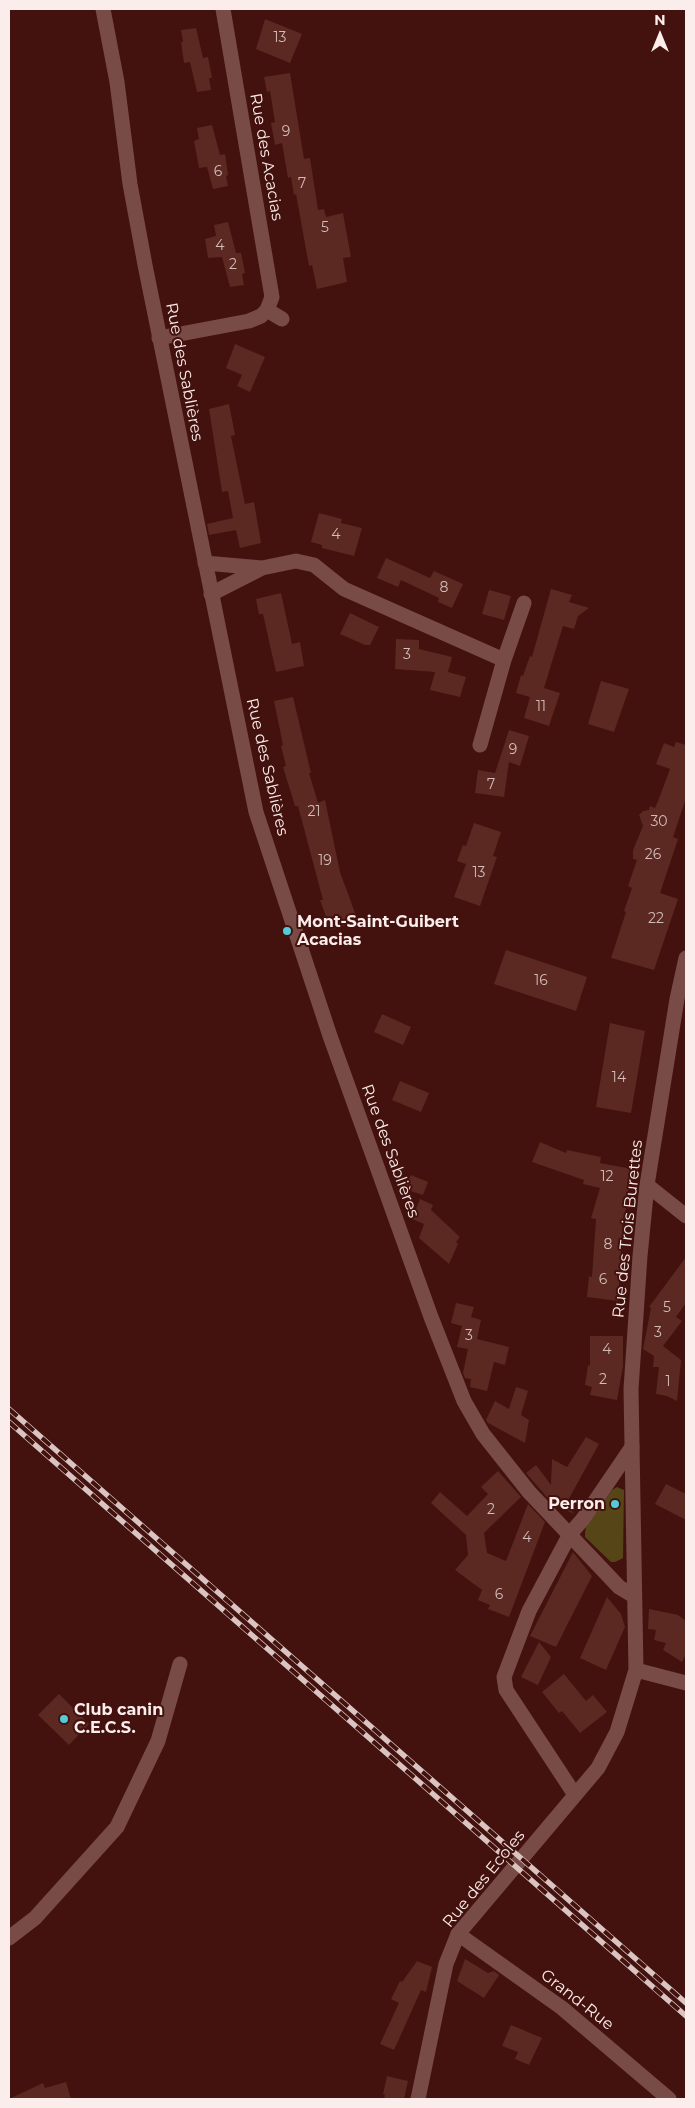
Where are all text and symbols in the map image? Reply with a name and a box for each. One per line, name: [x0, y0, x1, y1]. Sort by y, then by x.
north arrow: [635, 10, 685, 60]
text: N: [654, 11, 666, 29]
house number: 13: [274, 30, 286, 46]
street label: Rue des Acacias: [245, 92, 287, 222]
house number: 9: [282, 124, 290, 140]
house number: 6: [214, 164, 222, 180]
house number: 7: [298, 176, 306, 192]
house number: 5: [321, 220, 329, 236]
house number: 4: [215, 238, 225, 254]
house number: 2: [229, 257, 237, 273]
street label: Rue des Sablières: [161, 301, 207, 443]
house number: 4: [331, 527, 341, 543]
house number: 8: [440, 580, 448, 596]
house number: 3: [403, 647, 411, 663]
street label: Rue des Sablières: [242, 696, 292, 838]
house number: 11: [536, 699, 546, 715]
house number: 9: [509, 742, 517, 758]
house number: 7: [487, 777, 495, 793]
house number: 21: [307, 804, 321, 820]
house number: 30: [650, 814, 668, 830]
house number: 26: [645, 847, 661, 863]
house number: 19: [318, 853, 332, 869]
house number: 13: [473, 865, 485, 881]
house number: 22: [648, 911, 664, 927]
place label: Mont-Saint-Guibert Acacias: [297, 912, 459, 950]
marker: Mont-Saint-Guibert Acacias: [281, 925, 293, 937]
house number: 16: [534, 973, 548, 989]
house number: 14: [612, 1070, 626, 1086]
street label: Rue des Sablières: [357, 1082, 423, 1220]
street label: Rue des Trois Burettes: [609, 1139, 647, 1319]
house number: 12: [600, 1169, 614, 1185]
house number: 8: [604, 1237, 612, 1253]
house number: 6: [599, 1272, 607, 1288]
house number: 5: [663, 1300, 671, 1316]
house number: 3: [654, 1325, 662, 1341]
house number: 3: [465, 1328, 473, 1344]
house number: 4: [602, 1342, 612, 1358]
house number: 2: [599, 1372, 607, 1388]
house number: 1: [665, 1374, 671, 1390]
place label: Perron: [548, 1494, 605, 1514]
marker: Perron: [609, 1498, 621, 1510]
house number: 2: [487, 1502, 495, 1518]
house number: 4: [522, 1530, 532, 1546]
house number: 6: [495, 1587, 503, 1603]
place label: Club canin C.E.C.S.: [74, 1700, 163, 1738]
marker: Club canin C.E.C.S.: [58, 1713, 70, 1725]
street label: Rue des Ecoles: [439, 1826, 529, 1932]
street label: Grand-Rue: [537, 1966, 617, 2034]

